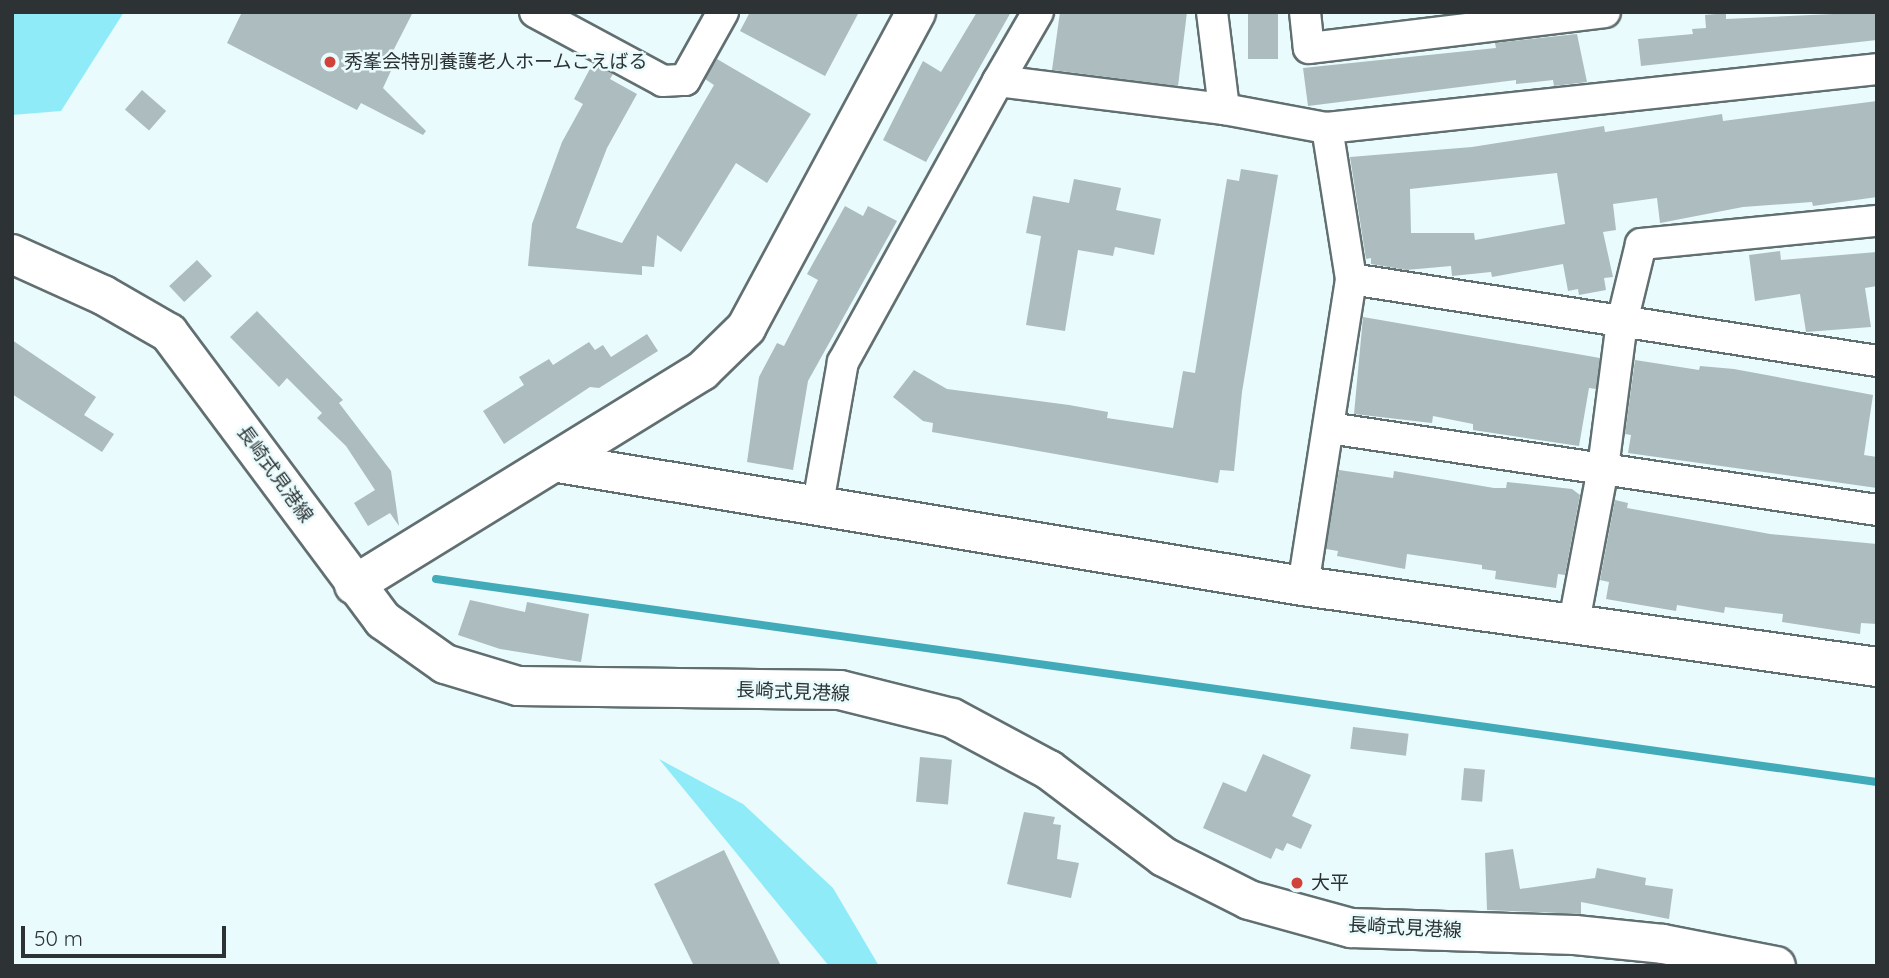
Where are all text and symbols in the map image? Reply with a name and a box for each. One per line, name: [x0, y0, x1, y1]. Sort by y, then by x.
place label: 秀峯会特別養護老人ホームこえばる: [344, 51, 648, 73]
marker: 秀峯会特別養護老人ホームこえばる: [322, 54, 338, 70]
street label: 長崎式見港線: [232, 421, 318, 527]
street label: 長崎式見港線: [736, 679, 850, 705]
place label: 大平: [1311, 872, 1349, 894]
marker: 大平: [1289, 875, 1305, 891]
scale bar: [24, 912, 229, 956]
street label: 長崎式見港線: [1347, 914, 1463, 942]
text: 50 m: [34, 925, 83, 951]

